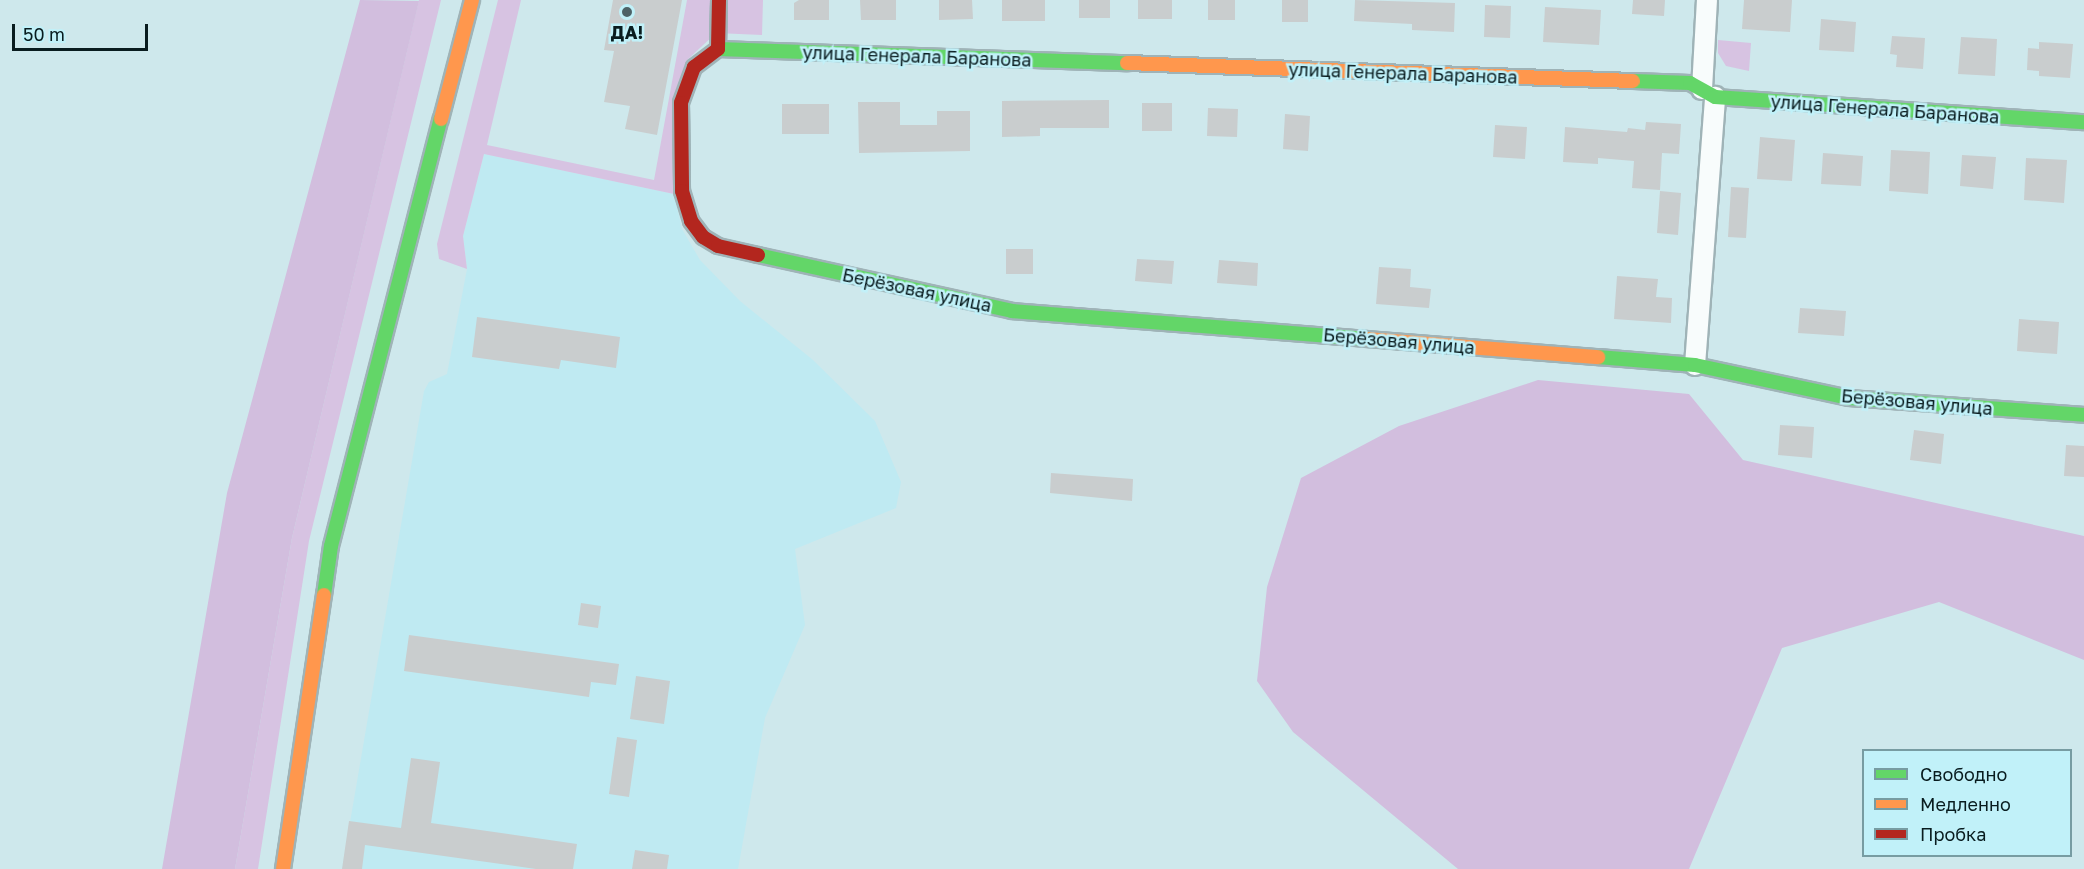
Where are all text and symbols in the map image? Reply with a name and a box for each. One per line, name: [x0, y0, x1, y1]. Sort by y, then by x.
marker: ДА!: [620, 5, 634, 19]
scale bar: [15, 12, 152, 50]
place label: ДА!: [611, 21, 643, 43]
text: 50 m: [23, 23, 65, 45]
street label: улица Генерала Баранова: [802, 41, 1032, 71]
street label: улица Генерала Баранова: [1288, 58, 1518, 88]
street label: улица Генерала Баранова: [1770, 90, 2000, 128]
street label: Берёзовая улица: [840, 264, 994, 316]
street label: Берёзовая улица: [1322, 324, 1476, 358]
street label: Берёзовая улица: [1840, 385, 1994, 419]
legend: [1862, 749, 2072, 857]
text: Свободно: [1920, 763, 2007, 785]
text: Медленно: [1920, 793, 2011, 815]
text: Пробка: [1920, 823, 1986, 845]

